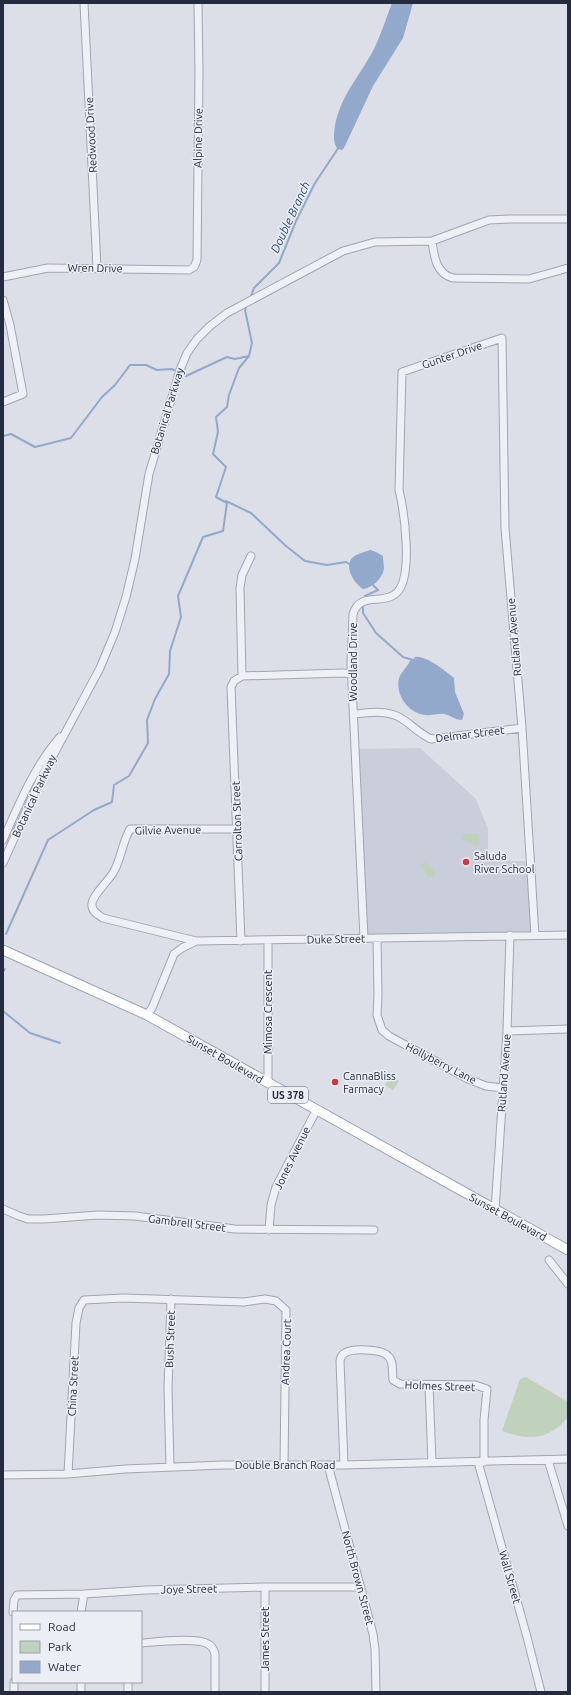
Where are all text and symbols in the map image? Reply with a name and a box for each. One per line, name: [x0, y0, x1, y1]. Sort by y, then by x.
street label: Redwood Drive: [83, 97, 99, 173]
street label: Alpine Drive: [191, 108, 205, 168]
water label: Double Branch: [268, 179, 312, 255]
street label: Wren Drive: [67, 262, 123, 274]
street label: Gunter Drive: [420, 339, 484, 371]
street label: Botanical Parkway: [148, 366, 186, 456]
street label: Rutland Avenue: [505, 597, 523, 677]
street label: Woodland Drive: [347, 622, 359, 702]
street label: Delmar Street: [435, 724, 506, 744]
street label: Botanical Parkway: [10, 752, 59, 839]
street label: Carrolton Street: [230, 780, 244, 861]
street label: Gilvie Avenue: [135, 823, 201, 837]
place label: Saluda River School: [474, 850, 535, 875]
marker: Saluda River School: [461, 857, 471, 867]
street label: Duke Street: [307, 932, 366, 946]
street label: Mimosa Crescent: [262, 969, 274, 1054]
street label: Sunset Boulevard: [185, 1032, 265, 1086]
street label: Rutland Avenue: [495, 1034, 513, 1112]
street label: Hollyberry Lane: [404, 1040, 478, 1086]
place label: CannaBliss Farmacy: [343, 1070, 396, 1095]
marker: CannaBliss Farmacy: [330, 1077, 340, 1087]
road number: US 378: [268, 1087, 308, 1103]
street label: Jones Avenue: [272, 1125, 312, 1191]
street label: Sunset Boulevard: [467, 1191, 549, 1243]
street label: Gambrell Street: [148, 1212, 227, 1234]
street label: Bush Street: [163, 1309, 177, 1368]
street label: Andrea Court: [279, 1318, 293, 1385]
street label: China Street: [65, 1355, 81, 1417]
street label: Holmes Street: [405, 1379, 476, 1393]
street label: Double Branch Road: [235, 1459, 335, 1471]
street label: North Brown Street: [340, 1530, 377, 1627]
street label: Wall Street: [497, 1549, 523, 1606]
street label: Joye Street: [161, 1582, 218, 1595]
street label: James Street: [259, 1606, 271, 1671]
legend: [12, 1611, 142, 1683]
text: Road: [48, 1620, 76, 1633]
text: Park: [48, 1640, 72, 1653]
text: Water: [48, 1660, 81, 1673]

